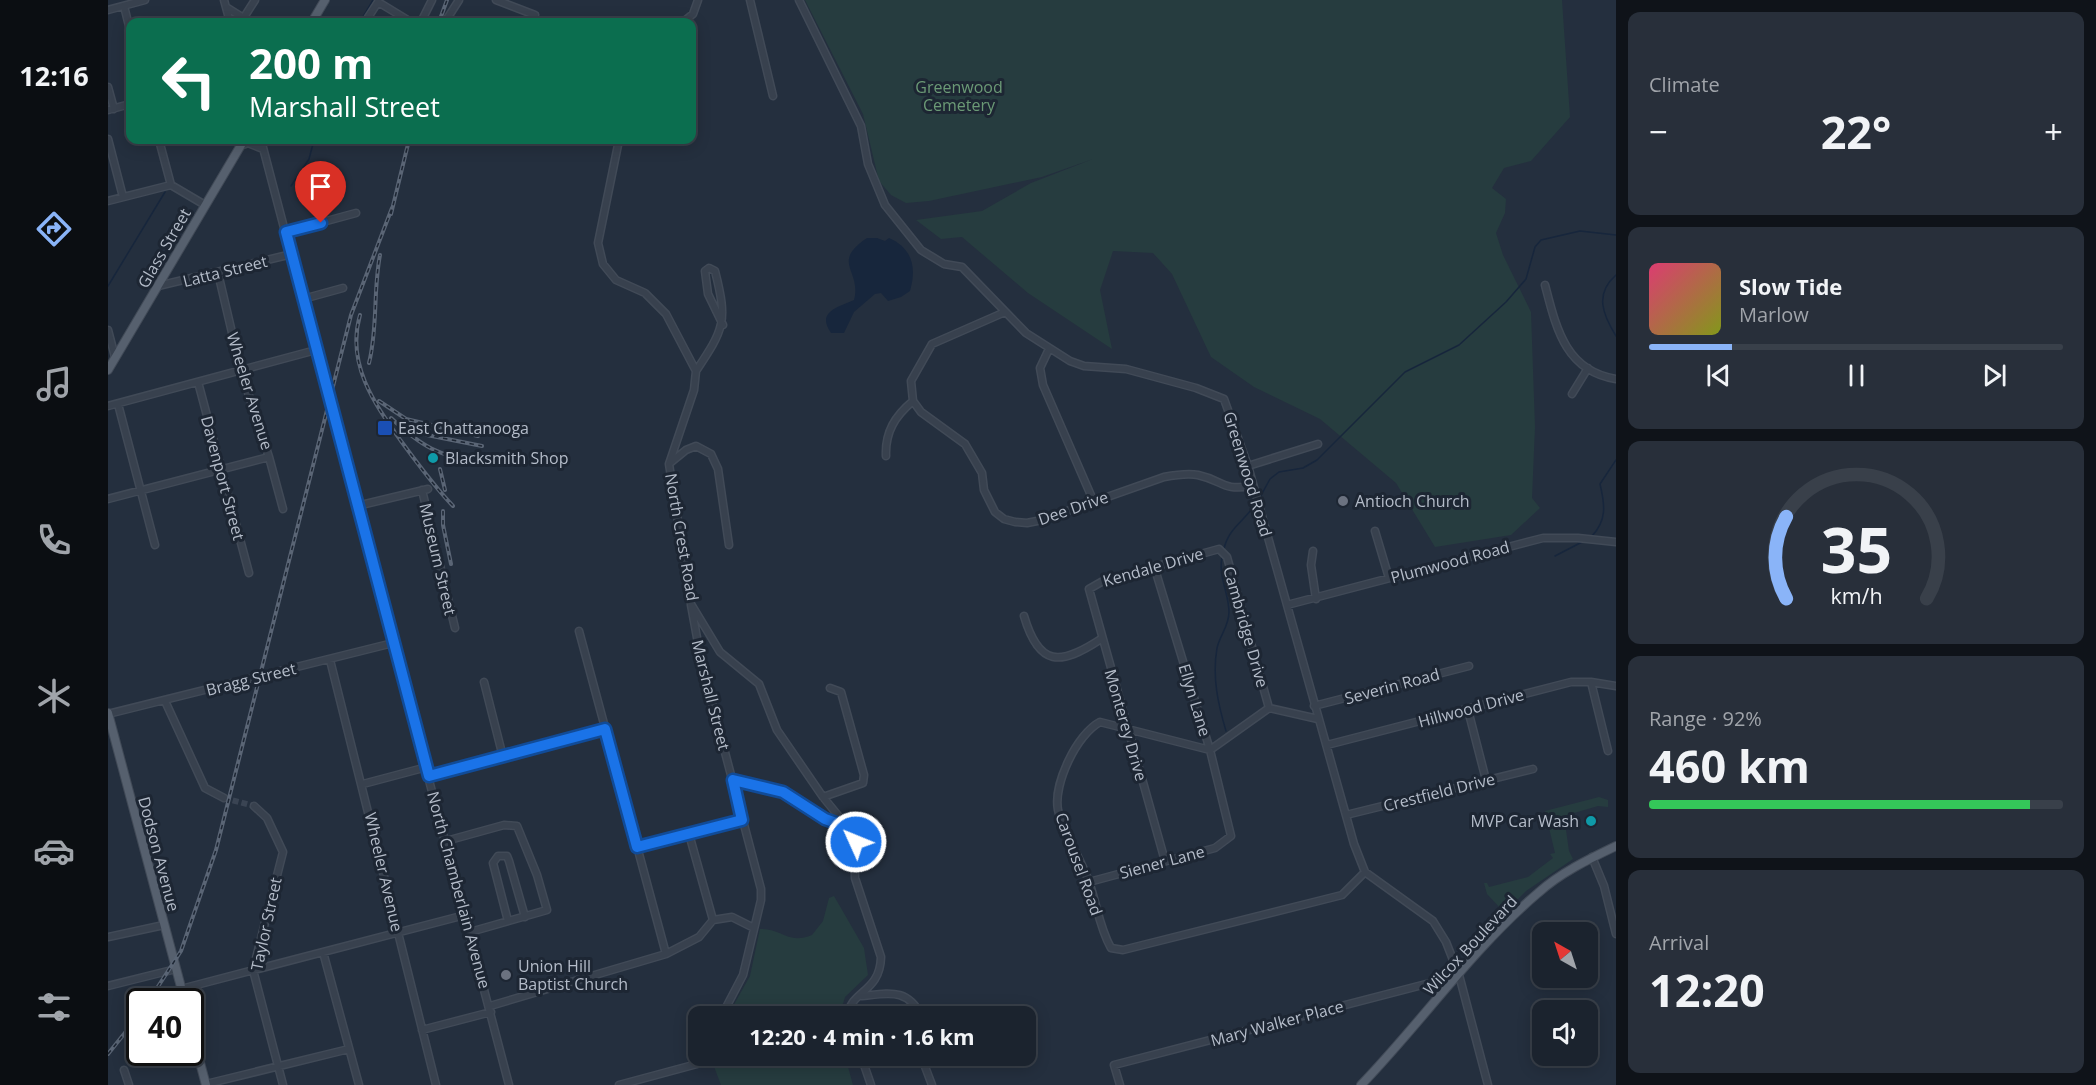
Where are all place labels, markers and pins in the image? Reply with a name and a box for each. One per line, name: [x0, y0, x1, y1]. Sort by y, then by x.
pin: [295, 161, 346, 223]
place label: East Chattanooga: [398, 417, 529, 439]
marker: East Chattanooga: [376, 419, 394, 437]
place label: Blacksmith Shop: [445, 447, 568, 469]
marker: Blacksmith Shop: [426, 451, 440, 465]
place label: Antioch Church: [1355, 490, 1470, 512]
marker: Antioch Church: [1336, 494, 1350, 508]
place label: MVP Car Wash: [1471, 810, 1579, 832]
marker: MVP Car Wash: [1584, 814, 1598, 828]
place label: Union Hill Baptist Church: [518, 955, 628, 995]
marker: Union Hill Baptist Church: [499, 968, 513, 982]

